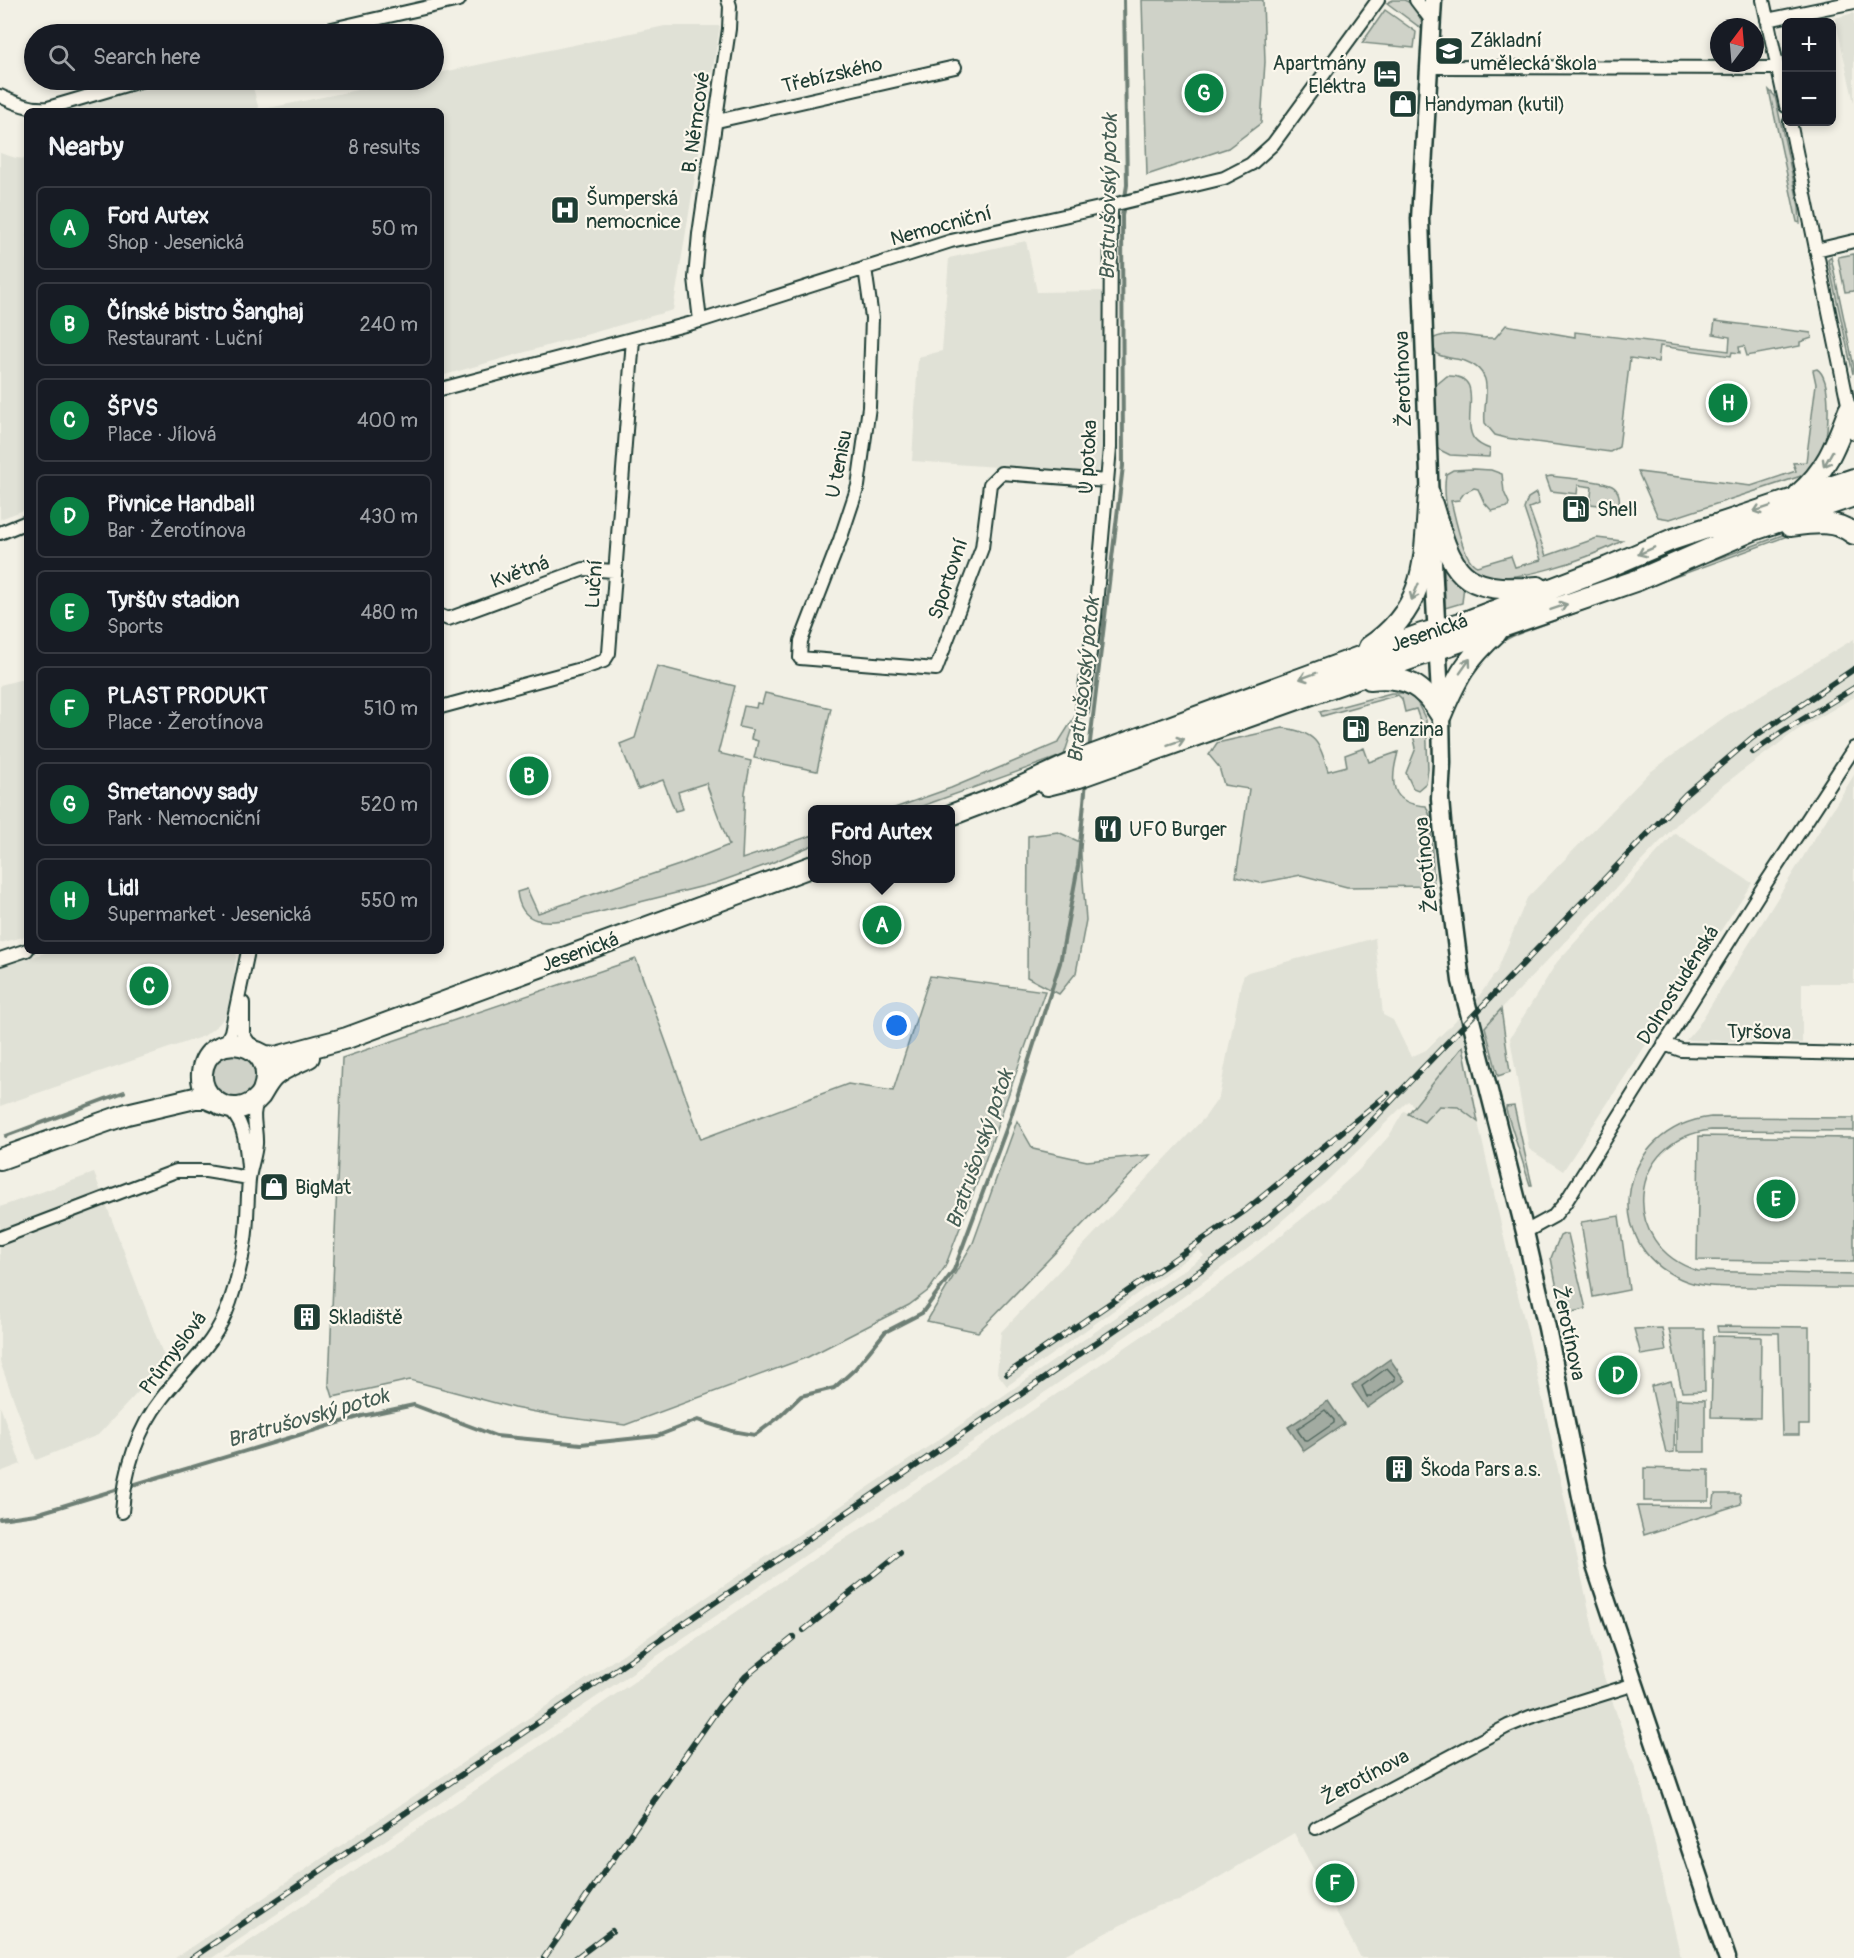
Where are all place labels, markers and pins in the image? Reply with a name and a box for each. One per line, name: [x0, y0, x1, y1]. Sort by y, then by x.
place label: Základní umělecká škola: [1470, 28, 1597, 76]
school or university icon: Základní umělecká škola: [1433, 35, 1465, 67]
place label: Apartmány Elektra: [1273, 51, 1366, 99]
hotel icon: Apartmány Elektra: [1371, 58, 1403, 90]
pin: G: [1184, 70, 1224, 116]
shop icon: Handyman (kutil): [1387, 88, 1419, 120]
place label: Handyman (kutil): [1424, 92, 1565, 117]
place label: Šumperská nemocnice: [586, 185, 681, 234]
hospital icon: Šumperská nemocnice: [549, 194, 581, 226]
pin: H: [1708, 380, 1748, 426]
fuel station icon: Shell: [1560, 493, 1592, 525]
place label: Shell: [1597, 497, 1637, 522]
fuel station icon: Benzina: [1340, 713, 1372, 745]
place label: Benzina: [1377, 717, 1444, 742]
pin: B: [510, 754, 548, 798]
restaurant icon: UFO Burger: [1092, 813, 1124, 845]
place label: UFO Burger: [1129, 817, 1227, 842]
pin: A: [862, 902, 902, 948]
pin: C: [130, 964, 168, 1008]
shop icon: BigMat: [258, 1171, 290, 1203]
place label: BigMat: [295, 1175, 352, 1200]
pin: E: [1756, 1176, 1796, 1222]
building icon: Skladiště: [291, 1301, 323, 1333]
place label: Skladiště: [328, 1305, 403, 1330]
pin: D: [1598, 1352, 1638, 1398]
building icon: Škoda Pars a.s.: [1383, 1453, 1415, 1485]
place label: Škoda Pars a.s.: [1420, 1456, 1541, 1482]
pin: F: [1316, 1860, 1354, 1906]

